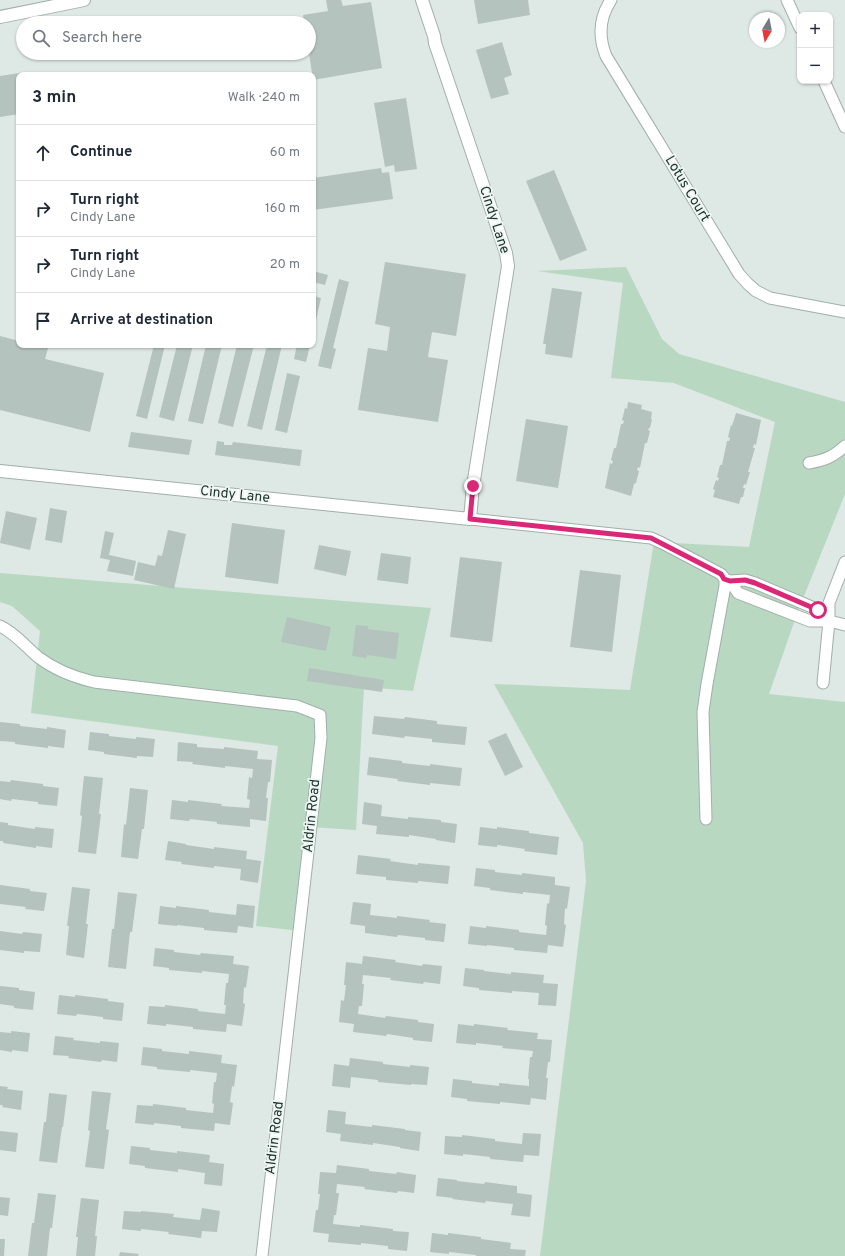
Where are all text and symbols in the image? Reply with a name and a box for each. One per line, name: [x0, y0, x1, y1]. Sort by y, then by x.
north arrow: [749, 12, 785, 48]
map controls: [797, 12, 833, 84]
button: +: [797, 12, 833, 48]
search box: [16, 16, 316, 60]
icon: search: [30, 27, 52, 49]
text: Search here: [62, 29, 142, 48]
button: −: [797, 48, 833, 84]
text: 3 min: [32, 87, 76, 109]
text: Walk · 240 m: [228, 90, 300, 106]
icon: ahead: [32, 142, 54, 164]
text: Continue: [70, 143, 132, 162]
text: 60 m: [270, 145, 300, 161]
street label: Lotus Court: [661, 153, 713, 225]
street label: Cindy Lane: [475, 184, 513, 256]
text: Turn right: [70, 191, 139, 210]
icon: right: [32, 198, 54, 220]
text: 160 m: [265, 201, 300, 217]
text: Cindy Lane: [70, 210, 135, 226]
text: Turn right: [70, 247, 139, 266]
icon: right: [32, 254, 54, 276]
text: 20 m: [270, 257, 300, 273]
text: Cindy Lane: [70, 266, 135, 282]
icon: arrive: [32, 310, 54, 332]
text: Arrive at destination: [70, 311, 213, 330]
route end: [464, 477, 482, 495]
street label: Cindy Lane: [199, 483, 271, 507]
route start: [809, 601, 827, 619]
street label: Aldrin Road: [300, 779, 324, 853]
street label: Aldrin Road: [262, 1100, 288, 1176]

